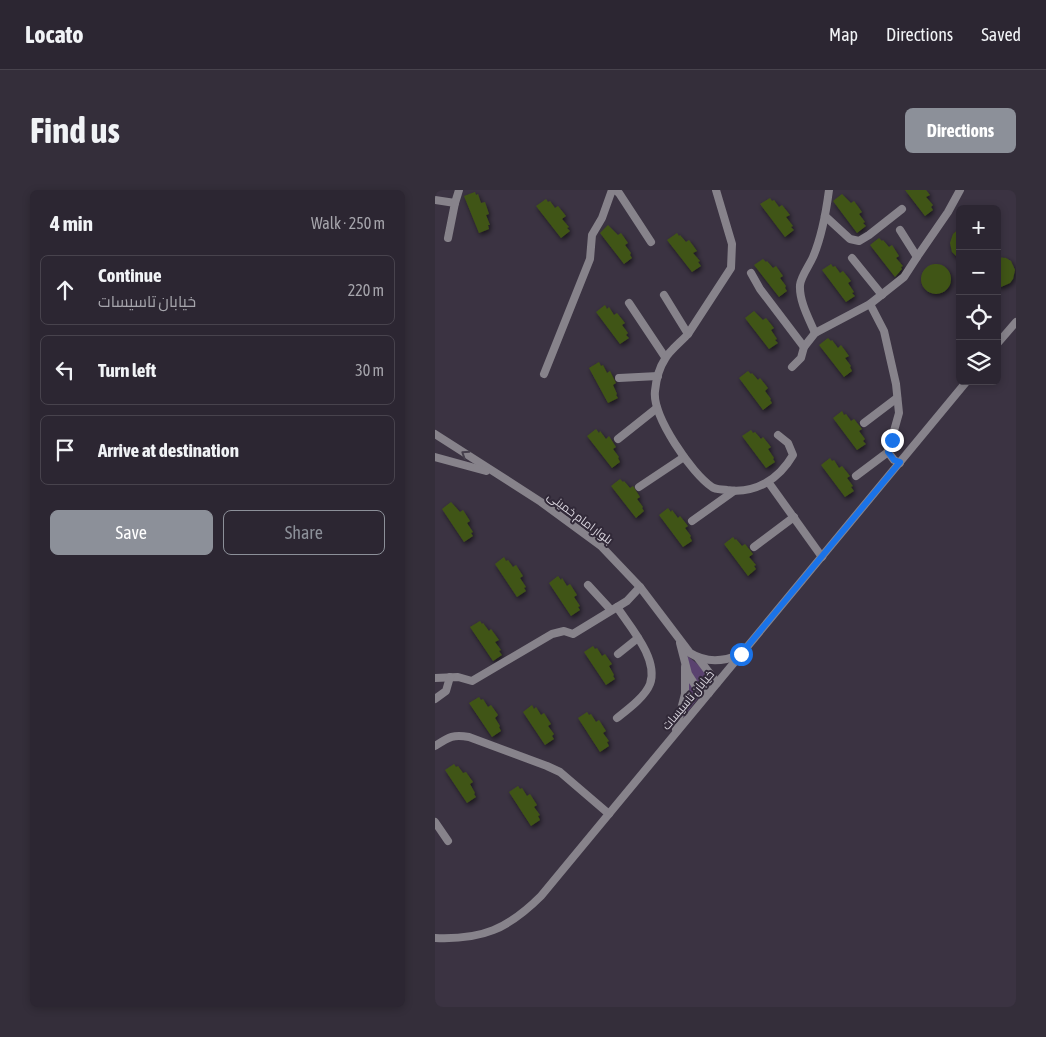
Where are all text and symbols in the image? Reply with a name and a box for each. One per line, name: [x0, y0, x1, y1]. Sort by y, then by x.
text: Locato: [25, 21, 84, 48]
text: Map: [829, 24, 858, 45]
text: Directions: [886, 24, 953, 45]
text: Saved: [981, 24, 1021, 45]
button: Directions: [905, 108, 1016, 153]
text: Find us: [30, 110, 120, 150]
map controls: [956, 205, 1001, 385]
button: +: [956, 205, 1001, 250]
text: 4 min: [50, 211, 93, 235]
text: Walk · 250 m: [311, 214, 385, 232]
button: −: [956, 250, 1001, 295]
text: Continue: [98, 264, 162, 286]
icon: ahead: [51, 276, 79, 304]
text: 220 m: [348, 281, 384, 299]
text: خیابان تاسیسات: [98, 292, 196, 310]
button: locate: [956, 295, 1001, 340]
button: layers: [956, 340, 1001, 385]
icon: left: [51, 356, 79, 384]
text: Turn left: [98, 359, 156, 381]
text: 30 m: [355, 361, 384, 379]
route end: [881, 429, 904, 452]
icon: arrive: [51, 436, 79, 464]
text: Arrive at destination: [98, 439, 239, 461]
one-way arrow: [461, 450, 470, 460]
street label: بلوار امام خمینی: [544, 489, 615, 548]
button: Save: [50, 510, 213, 555]
button: Share: [223, 510, 385, 555]
route start: [730, 643, 753, 666]
street label: خیابان تاسیسات: [659, 667, 717, 733]

